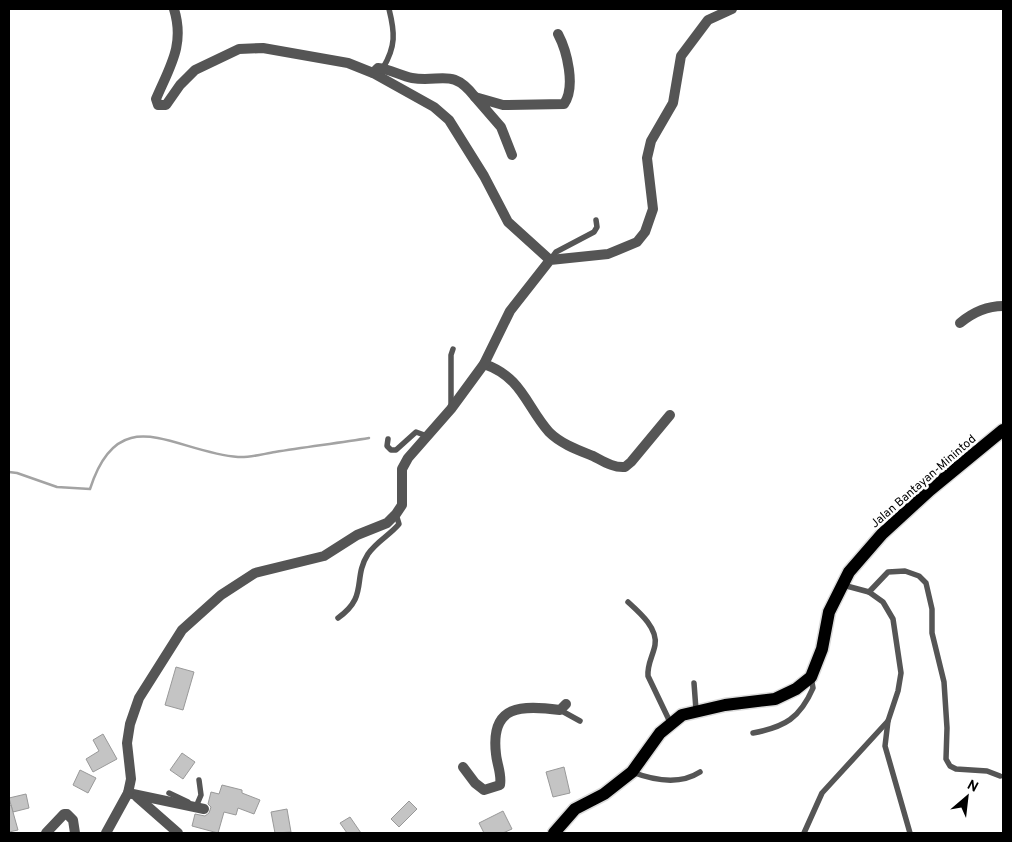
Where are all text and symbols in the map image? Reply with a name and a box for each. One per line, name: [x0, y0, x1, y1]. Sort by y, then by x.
street label: Jalan Bantayan-Minintod: [868, 431, 980, 532]
north arrow: [942, 772, 992, 822]
text: N: [964, 777, 981, 797]

